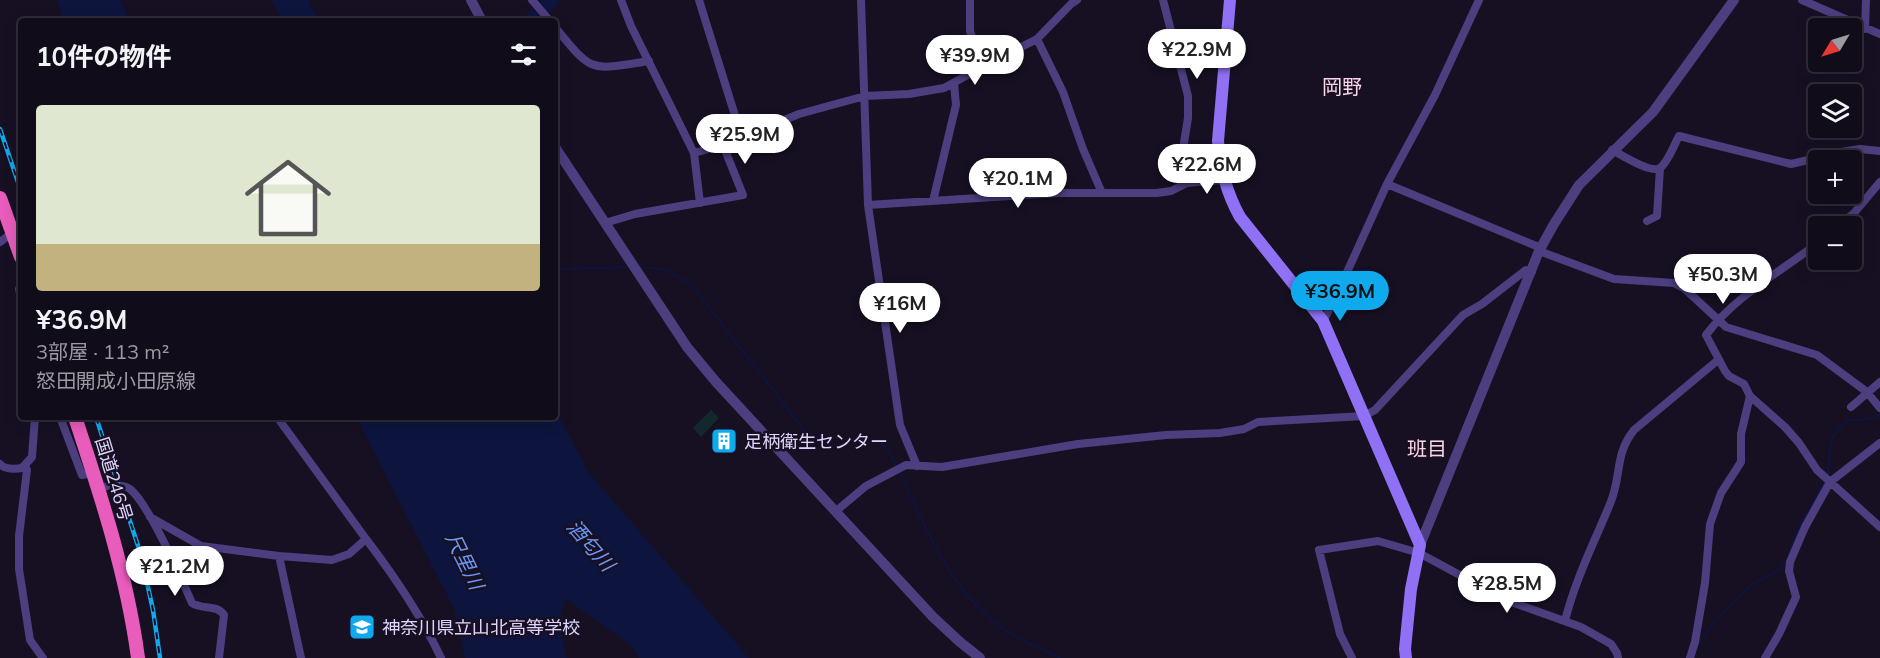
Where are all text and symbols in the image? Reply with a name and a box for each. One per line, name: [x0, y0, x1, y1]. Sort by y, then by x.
north arrow: [1808, 18, 1862, 72]
map controls: [1808, 18, 1862, 270]
pin: ¥22.9M: [1148, 29, 1246, 80]
pin: ¥39.9M: [926, 35, 1024, 86]
text: ¥22.9M: [1162, 36, 1232, 61]
icon: filters: [507, 38, 540, 71]
text: 10件の物件: [36, 40, 171, 73]
text: ¥39.9M: [940, 42, 1010, 67]
district label: 岡野: [1322, 74, 1362, 99]
button: layers: [1808, 84, 1862, 138]
pin: ¥25.9M: [696, 114, 794, 165]
text: ¥25.9M: [710, 121, 780, 146]
icon: home: [234, 144, 342, 252]
pin: ¥22.6M: [1158, 144, 1256, 195]
button: +: [1808, 150, 1862, 204]
text: ¥22.6M: [1172, 151, 1242, 176]
pin: ¥20.1M: [969, 158, 1067, 209]
text: ¥20.1M: [983, 165, 1053, 190]
button: −: [1808, 216, 1862, 270]
pin: ¥50.3M: [1674, 254, 1772, 305]
text: ¥50.3M: [1688, 261, 1758, 286]
pin: ¥36.9M: [1291, 271, 1389, 322]
text: ¥36.9M: [1305, 278, 1375, 303]
pin: ¥16M: [864, 283, 936, 334]
text: ¥16M: [873, 290, 927, 315]
text: ¥36.9M: [36, 303, 127, 336]
text: 3部屋 · 113 m²: [36, 339, 169, 364]
text: 怒田開成小田原線: [36, 368, 196, 393]
building icon: 足柄衛生センター: [709, 426, 739, 456]
place label: 足柄衛生センター: [744, 430, 888, 453]
street label: 国道246号: [90, 434, 138, 524]
district label: 班目: [1407, 436, 1447, 461]
water label: 酒匂川: [562, 514, 621, 577]
water label: 尺里川: [441, 529, 490, 595]
pin: ¥21.2M: [126, 546, 224, 597]
text: ¥21.2M: [140, 553, 210, 578]
pin: ¥28.5M: [1458, 563, 1556, 614]
text: ¥28.5M: [1472, 570, 1542, 595]
school or university icon: 神奈川県立山北高等学校: [347, 612, 377, 642]
place label: 神奈川県立山北高等学校: [382, 616, 580, 639]

